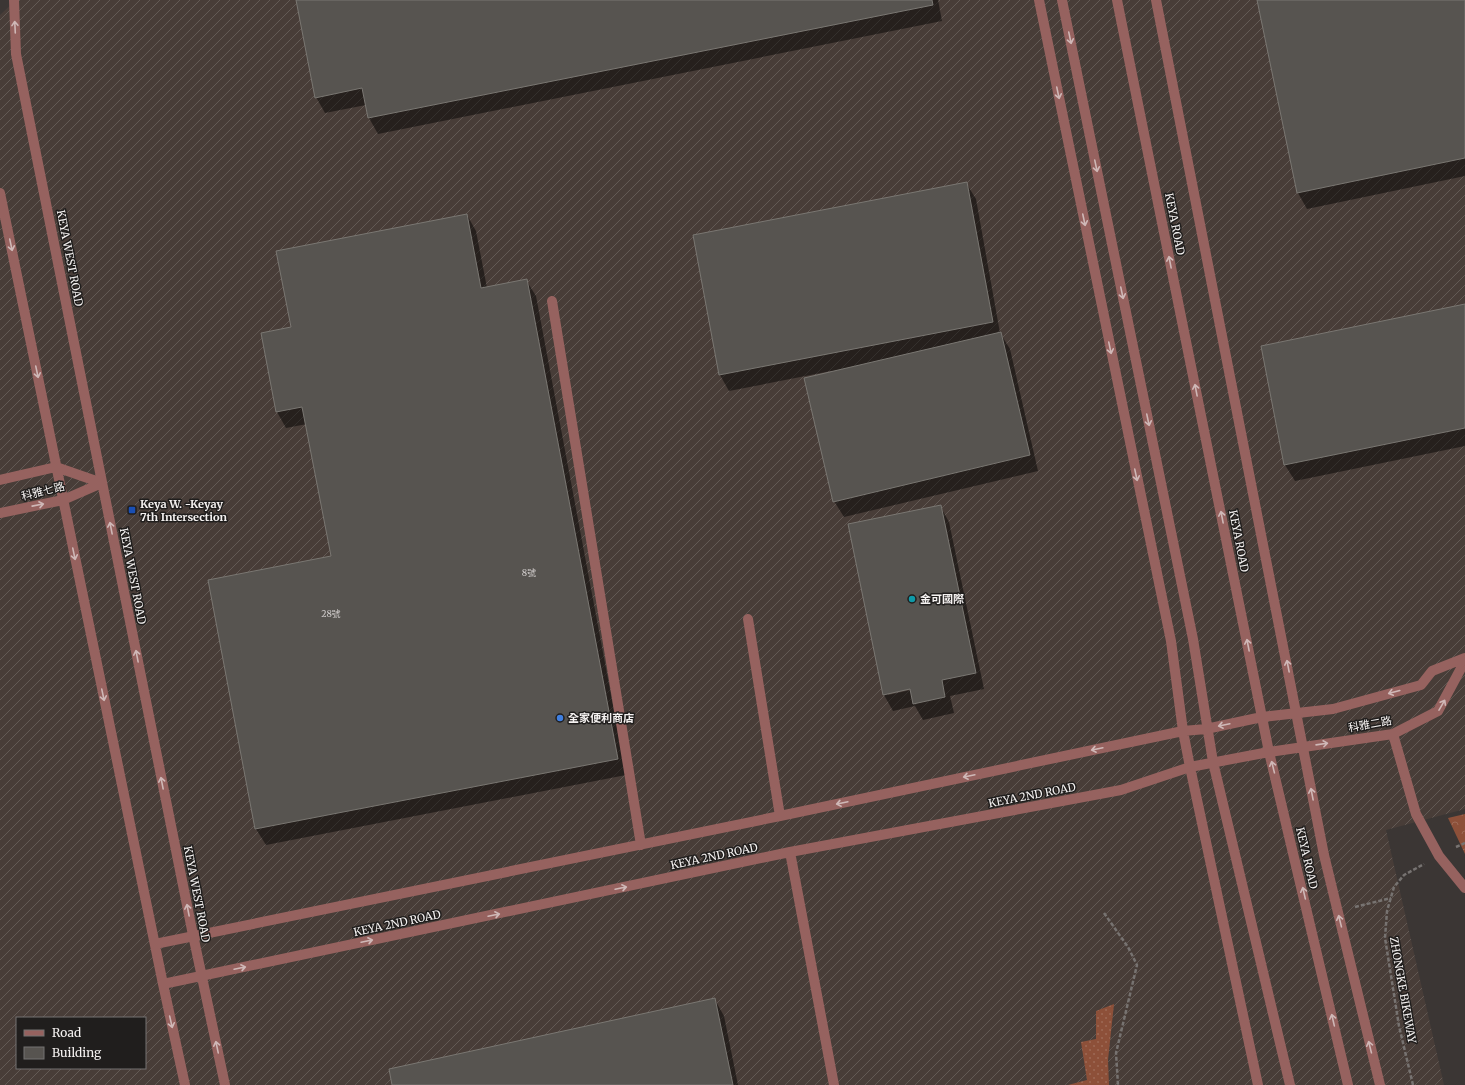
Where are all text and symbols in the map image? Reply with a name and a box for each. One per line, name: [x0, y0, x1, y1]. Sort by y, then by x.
one-way arrow: [11, 21, 19, 34]
one-way arrow: [1066, 31, 1074, 44]
one-way arrow: [1054, 86, 1062, 99]
one-way arrow: [1092, 159, 1100, 172]
street label: KEYA ROAD: [1162, 192, 1188, 256]
street label: KEYA WEST ROAD: [54, 209, 86, 307]
one-way arrow: [1080, 214, 1088, 227]
one-way arrow: [7, 238, 15, 251]
one-way arrow: [1166, 256, 1174, 269]
one-way arrow: [1118, 286, 1126, 299]
one-way arrow: [1107, 341, 1115, 354]
one-way arrow: [33, 365, 41, 378]
one-way arrow: [1192, 384, 1200, 397]
one-way arrow: [1144, 413, 1152, 426]
one-way arrow: [1133, 468, 1141, 481]
street label: 科雅七路: [20, 479, 66, 503]
place label: Keya W. -Keyay 7th Intersection: [140, 497, 228, 524]
one-way arrow: [31, 501, 44, 509]
marker: Keya W. -Keyay 7th Intersection: [127, 505, 137, 515]
street label: KEYA ROAD: [1226, 509, 1252, 573]
one-way arrow: [1217, 511, 1225, 524]
one-way arrow: [107, 522, 115, 535]
street label: KEYA WEST ROAD: [117, 527, 149, 625]
one-way arrow: [71, 547, 79, 560]
house number: 8號: [522, 567, 536, 578]
place label: 金可國際: [920, 592, 964, 606]
marker: 金可國際: [907, 594, 917, 604]
house number: 28號: [321, 608, 341, 619]
one-way arrow: [1243, 639, 1251, 652]
one-way arrow: [133, 649, 141, 662]
one-way arrow: [1283, 660, 1291, 673]
one-way arrow: [100, 688, 108, 701]
one-way arrow: [1388, 689, 1401, 697]
one-way arrow: [1438, 699, 1446, 711]
place label: 全家便利商店: [568, 711, 634, 725]
marker: 全家便利商店: [555, 713, 565, 723]
street label: 科雅二路: [1347, 713, 1393, 735]
one-way arrow: [1218, 722, 1231, 730]
one-way arrow: [1315, 740, 1328, 748]
one-way arrow: [1090, 746, 1103, 754]
one-way arrow: [1269, 761, 1276, 774]
one-way arrow: [963, 772, 976, 780]
one-way arrow: [158, 777, 166, 790]
street label: KEYA 2ND ROAD: [987, 780, 1077, 810]
one-way arrow: [1308, 788, 1316, 801]
one-way arrow: [836, 799, 849, 807]
street label: KEYA ROAD: [1293, 826, 1321, 890]
street label: KEYA 2ND ROAD: [669, 840, 759, 872]
street label: KEYA WEST ROAD: [181, 845, 213, 943]
one-way arrow: [614, 883, 627, 891]
one-way arrow: [1299, 887, 1307, 900]
one-way arrow: [184, 904, 192, 917]
street label: KEYA 2ND ROAD: [352, 907, 442, 939]
one-way arrow: [487, 910, 500, 918]
one-way arrow: [1335, 915, 1343, 928]
street label: ZHONGKE BIKEWAY: [1387, 936, 1419, 1045]
one-way arrow: [360, 937, 373, 945]
one-way arrow: [233, 964, 246, 972]
one-way arrow: [1329, 1014, 1337, 1027]
one-way arrow: [168, 1015, 176, 1028]
legend: [16, 1017, 146, 1069]
text: Road: [52, 1025, 81, 1040]
one-way arrow: [213, 1041, 221, 1054]
one-way arrow: [1366, 1041, 1374, 1054]
text: Building: [52, 1045, 102, 1060]

